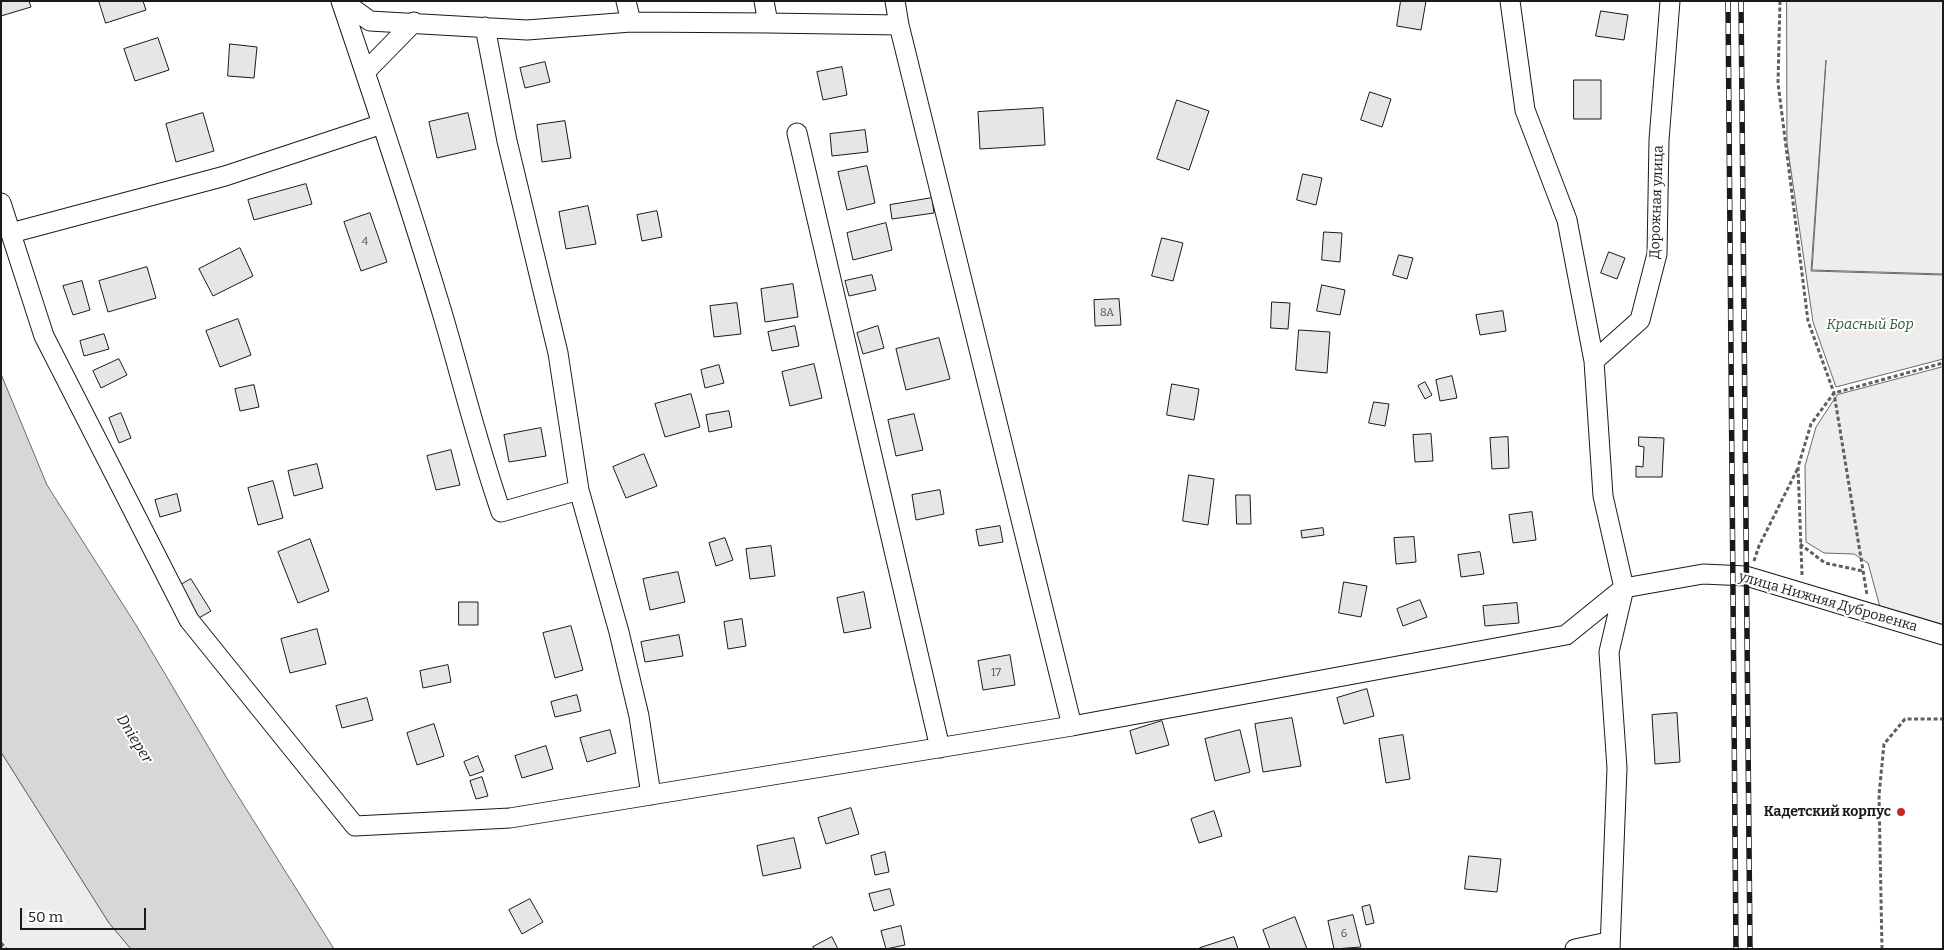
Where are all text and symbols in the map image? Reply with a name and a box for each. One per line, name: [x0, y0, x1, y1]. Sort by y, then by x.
street label: Дорожная улица: [1647, 145, 1667, 259]
house number: 4: [362, 235, 368, 249]
house number: 8А: [1100, 306, 1114, 320]
park label: Красный Бор: [1826, 317, 1914, 333]
street label: улица Нижняя Дубровенка: [1737, 568, 1919, 636]
house number: 17: [991, 666, 1001, 680]
water label: Dnieper: [112, 711, 156, 767]
place label: Кадетский корпус: [1764, 804, 1891, 820]
marker: Кадетский корпус: [1895, 806, 1907, 818]
scale bar: [22, 898, 149, 930]
text: 50 m: [28, 908, 63, 926]
house number: 6: [1341, 927, 1347, 941]

